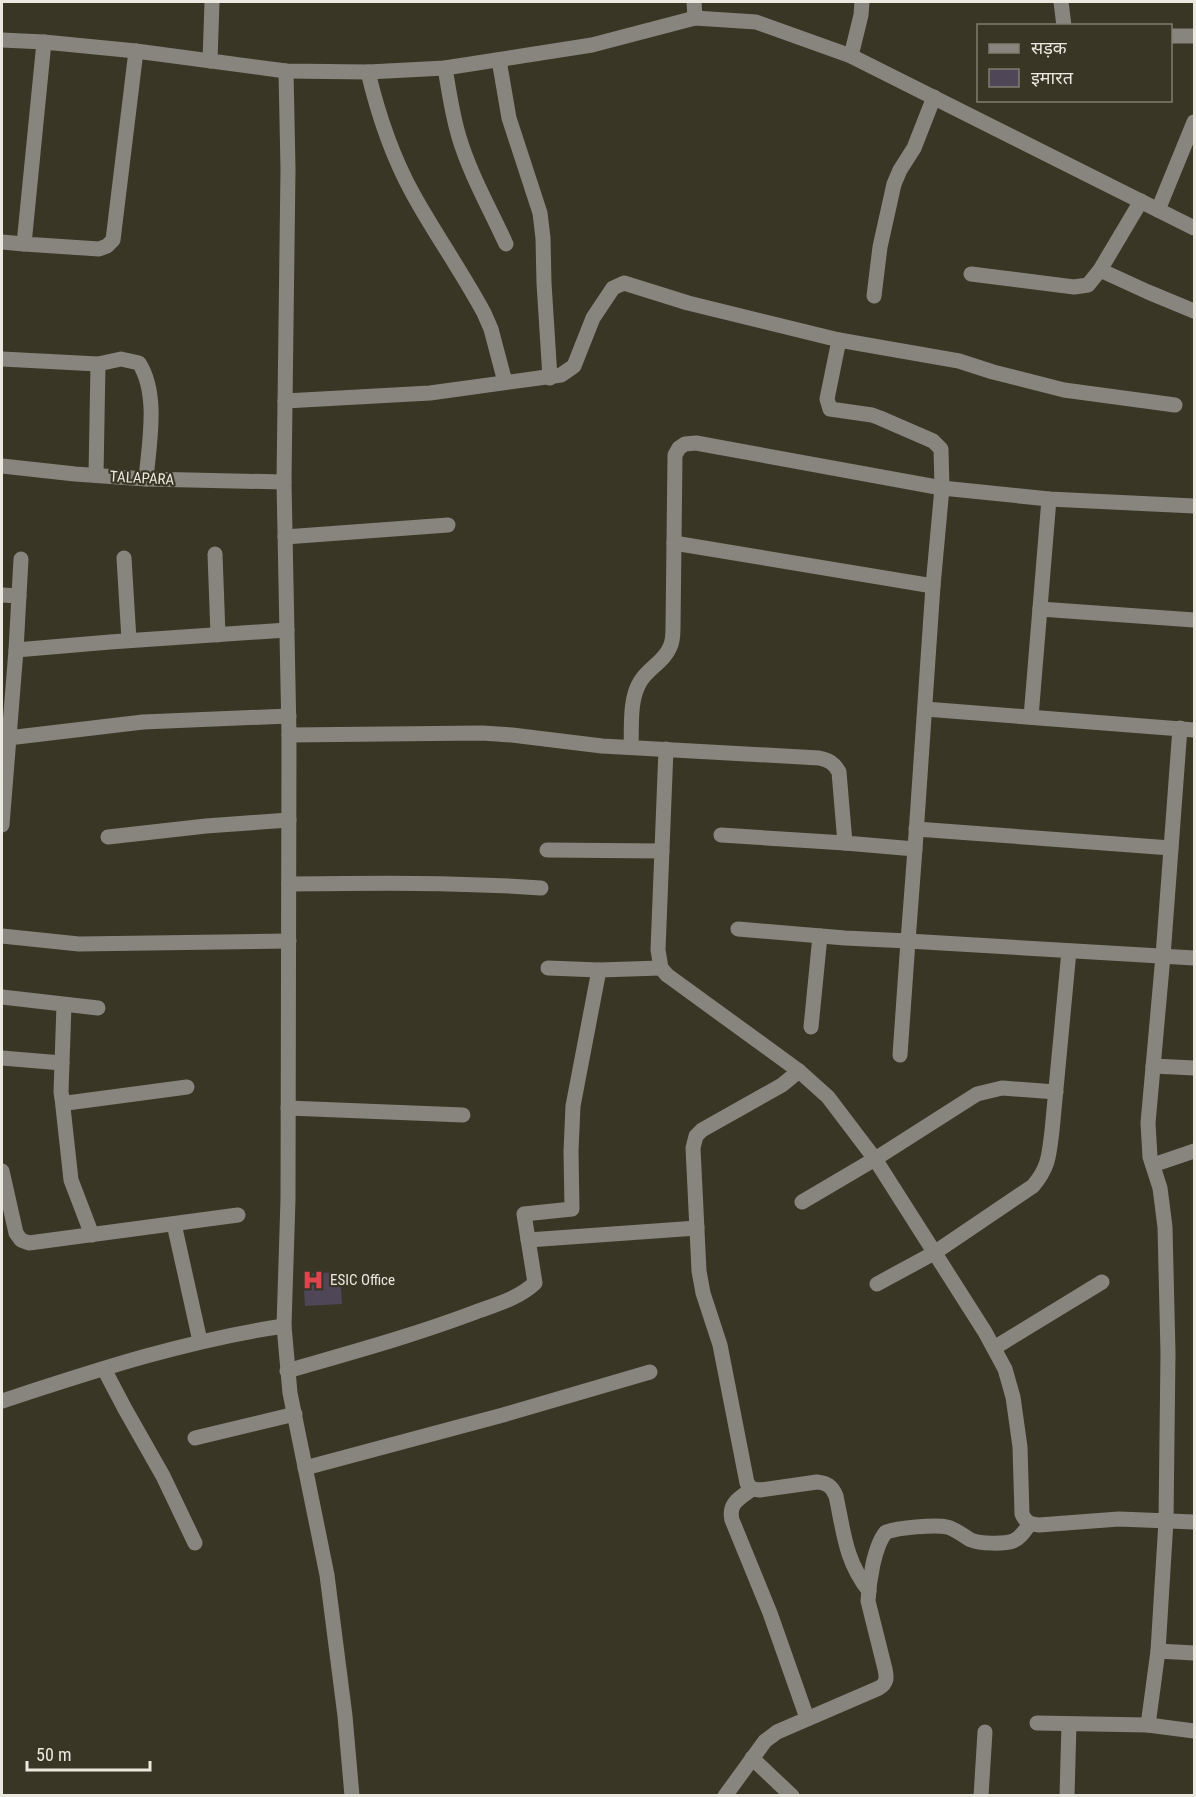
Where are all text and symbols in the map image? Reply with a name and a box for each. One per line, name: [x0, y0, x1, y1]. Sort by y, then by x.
legend: [977, 24, 1172, 102]
text: सड़क: [1031, 37, 1068, 58]
text: इमारत: [1031, 67, 1074, 88]
street label: TALAPARA: [109, 467, 175, 489]
hospital icon: ESIC Office: [301, 1268, 325, 1292]
place label: ESIC Office: [330, 1271, 395, 1289]
scale bar: [27, 1734, 150, 1772]
text: 50 m: [36, 1744, 71, 1765]

